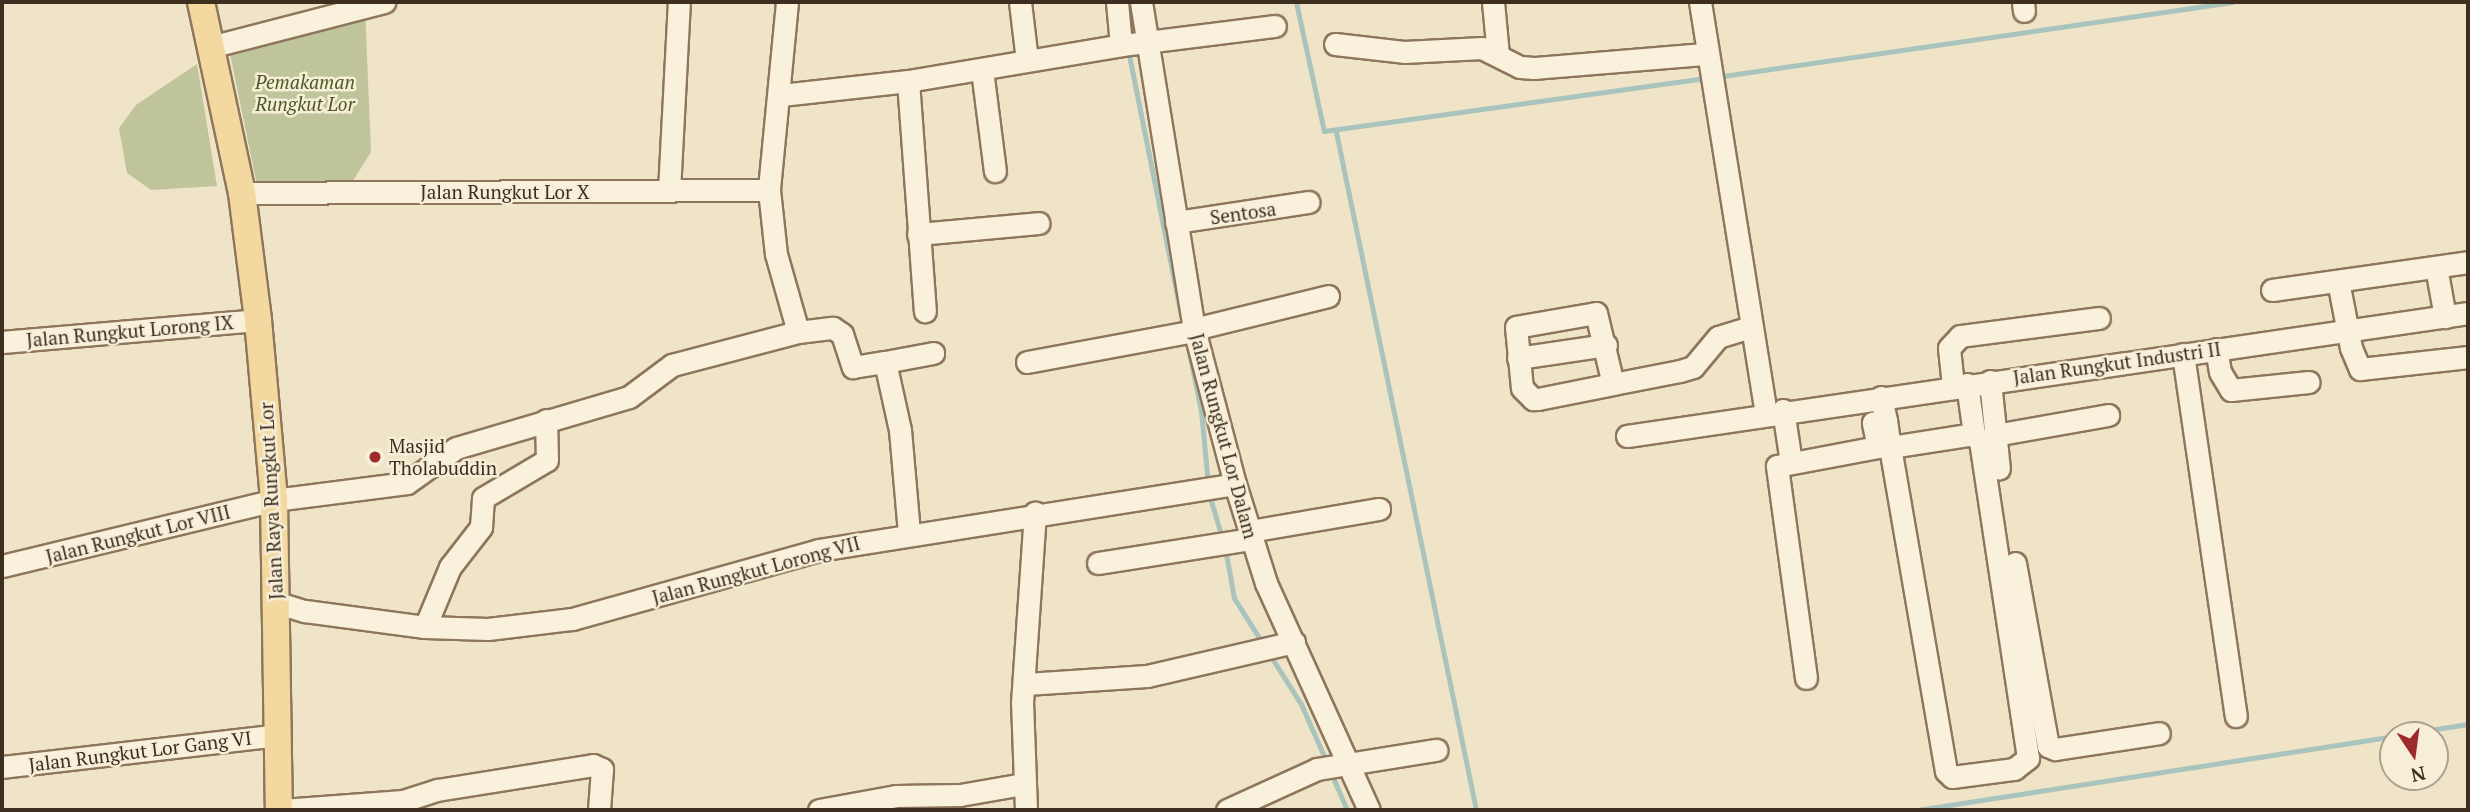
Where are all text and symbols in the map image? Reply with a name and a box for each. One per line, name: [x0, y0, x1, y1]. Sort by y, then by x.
park label: Pemakaman Rungkut Lor: [255, 71, 355, 115]
street label: Jalan Rungkut Lor X: [420, 181, 590, 203]
street label: Sentosa: [1209, 197, 1277, 229]
street label: Jalan Rungkut Lorong IX: [25, 311, 235, 351]
street label: Jalan Rungkut Lor Dalam: [1186, 331, 1262, 541]
street label: Jalan Rungkut Industri II: [2012, 337, 2222, 389]
street label: Jalan Raya Rungkut Lor: [254, 402, 288, 600]
place label: Masjid Tholabuddin: [389, 435, 497, 479]
marker: Masjid Tholabuddin: [367, 449, 383, 465]
street label: Jalan Rungkut Lor VIII: [43, 500, 233, 568]
street label: Jalan Rungkut Lorong VII: [649, 531, 863, 609]
north arrow: [2379, 721, 2449, 791]
street label: Jalan Rungkut Lor Gang VI: [27, 726, 253, 776]
text: N: [2409, 761, 2428, 789]

